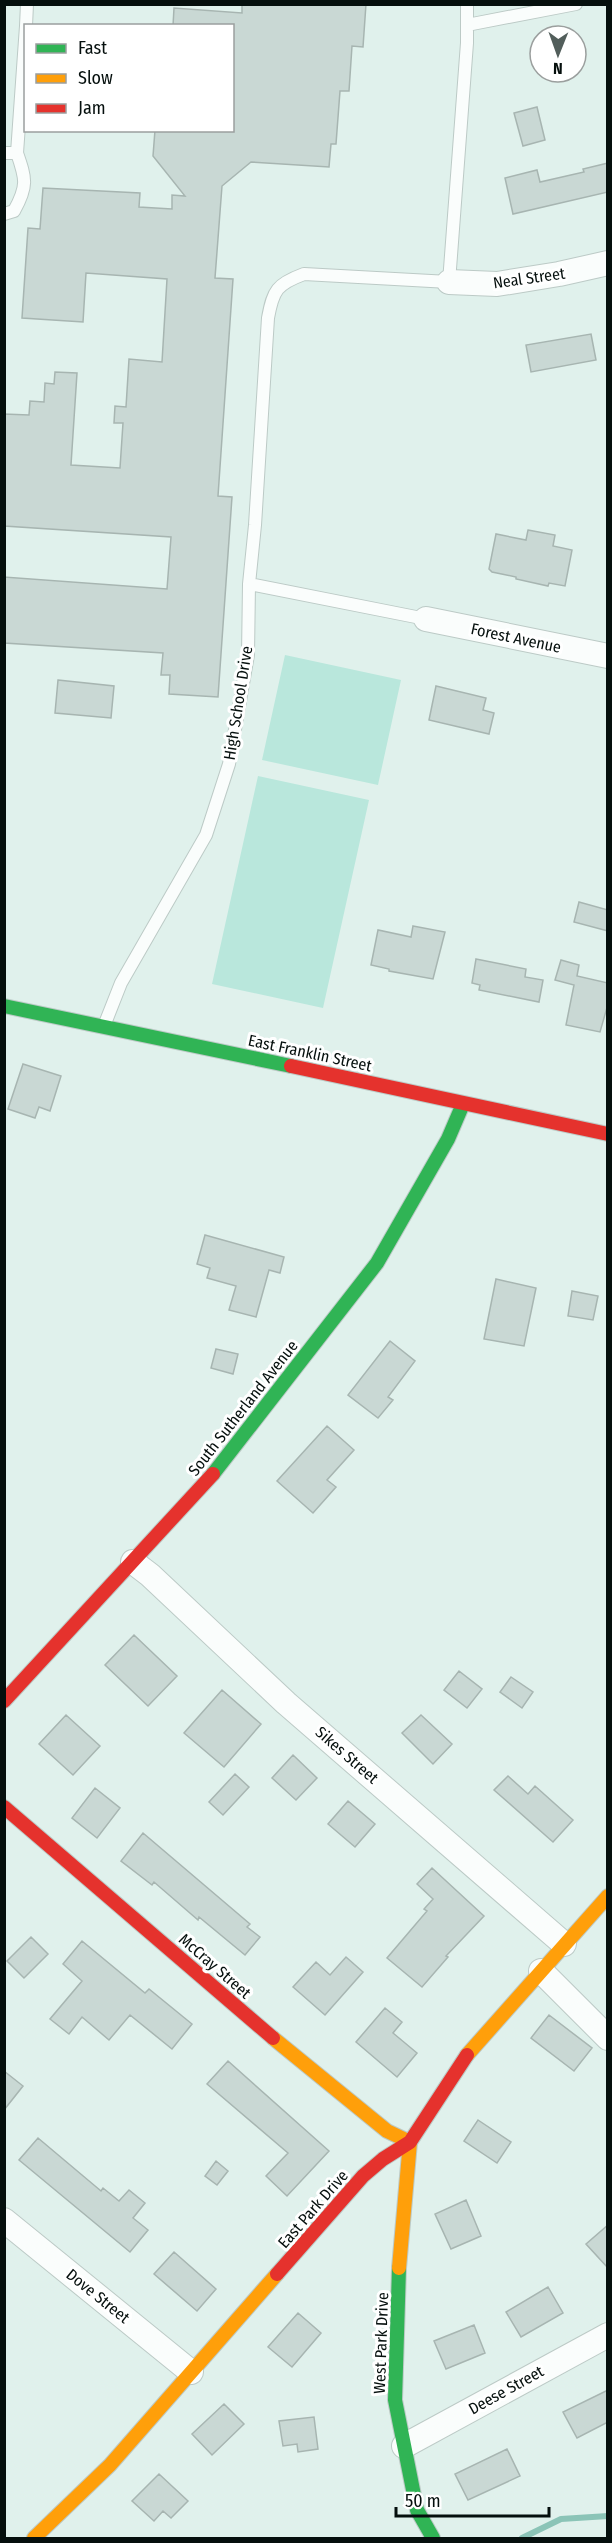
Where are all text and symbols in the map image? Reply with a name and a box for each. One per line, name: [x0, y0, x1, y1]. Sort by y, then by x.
legend: [24, 24, 234, 132]
north arrow: [528, 24, 588, 84]
text: Fast: [78, 37, 107, 59]
text: N: [553, 59, 563, 78]
text: Slow: [78, 67, 113, 89]
text: Jam: [78, 97, 106, 119]
street label: Neal Street: [492, 263, 567, 292]
street label: Forest Avenue: [469, 619, 563, 657]
street label: High School Drive: [220, 644, 256, 761]
street label: East Franklin Street: [246, 1031, 374, 1076]
street label: South Sutherland Avenue: [184, 1337, 302, 1479]
street label: Sikes Street: [312, 1723, 383, 1788]
street label: McCray Street: [175, 1930, 255, 2003]
street label: East Park Drive: [274, 2166, 352, 2252]
street label: Dove Street: [63, 2265, 134, 2328]
street label: West Park Drive: [370, 2292, 392, 2394]
street label: Deese Street: [465, 2361, 548, 2418]
scale bar: [396, 2480, 549, 2518]
text: 50 m: [405, 2490, 441, 2512]

